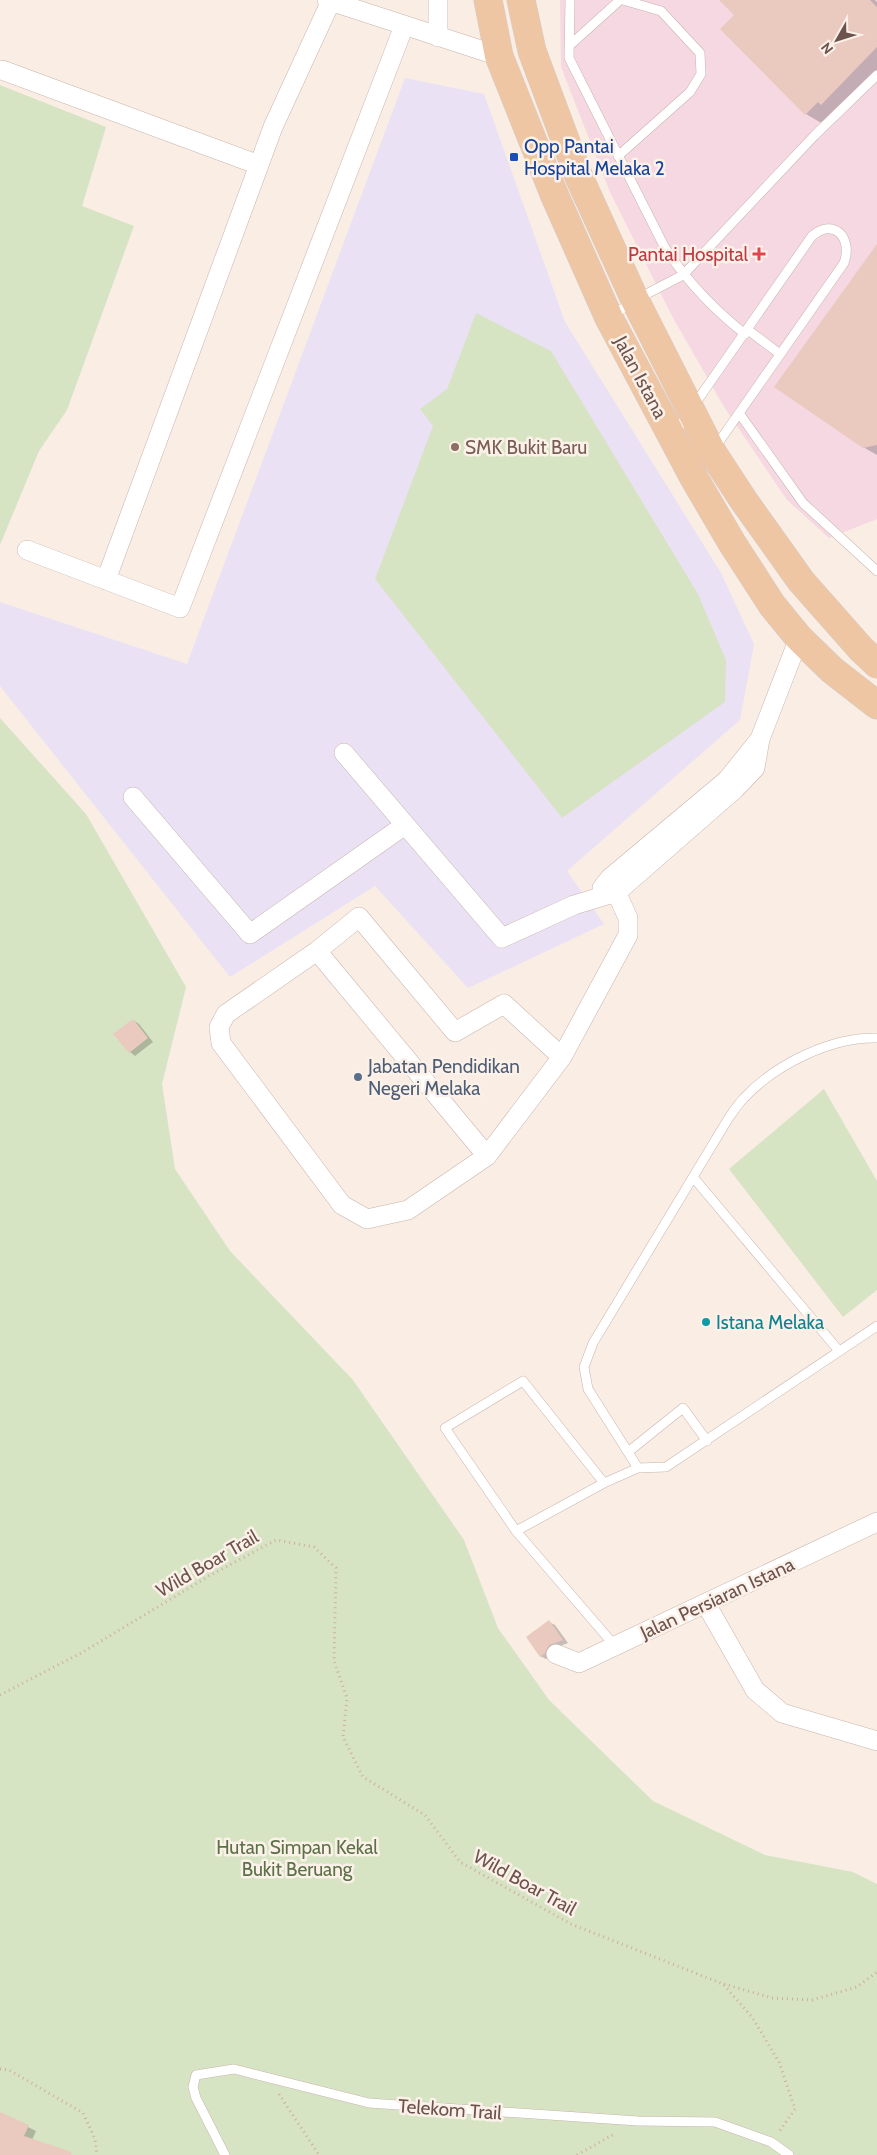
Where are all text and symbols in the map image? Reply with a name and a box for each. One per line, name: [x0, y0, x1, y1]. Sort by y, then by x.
north arrow: [812, 15, 862, 65]
text: N: [817, 39, 837, 58]
place label: Opp Pantai Hospital Melaka 2: [524, 135, 665, 180]
marker: Opp Pantai Hospital Melaka 2: [508, 151, 520, 163]
place label: Pantai Hospital: [628, 243, 749, 266]
marker: Pantai Hospital: [752, 247, 766, 261]
street label: Jalan Istana: [609, 331, 672, 422]
place label: SMK Bukit Baru: [465, 436, 587, 459]
marker: SMK Bukit Baru: [449, 441, 461, 453]
place label: Jabatan Pendidikan Negeri Melaka: [367, 1055, 520, 1100]
marker: Jabatan Pendidikan Negeri Melaka: [352, 1071, 364, 1083]
place label: Istana Melaka: [716, 1311, 824, 1334]
marker: Istana Melaka: [700, 1316, 712, 1328]
street label: Wild Boar Trail: [152, 1525, 263, 1602]
street label: Jalan Persiaran Istana: [636, 1553, 798, 1645]
park label: Hutan Simpan Kekal Bukit Beruang: [216, 1836, 378, 1881]
street label: Wild Boar Trail: [469, 1845, 581, 1920]
street label: Telekom Trail: [397, 2094, 503, 2125]

